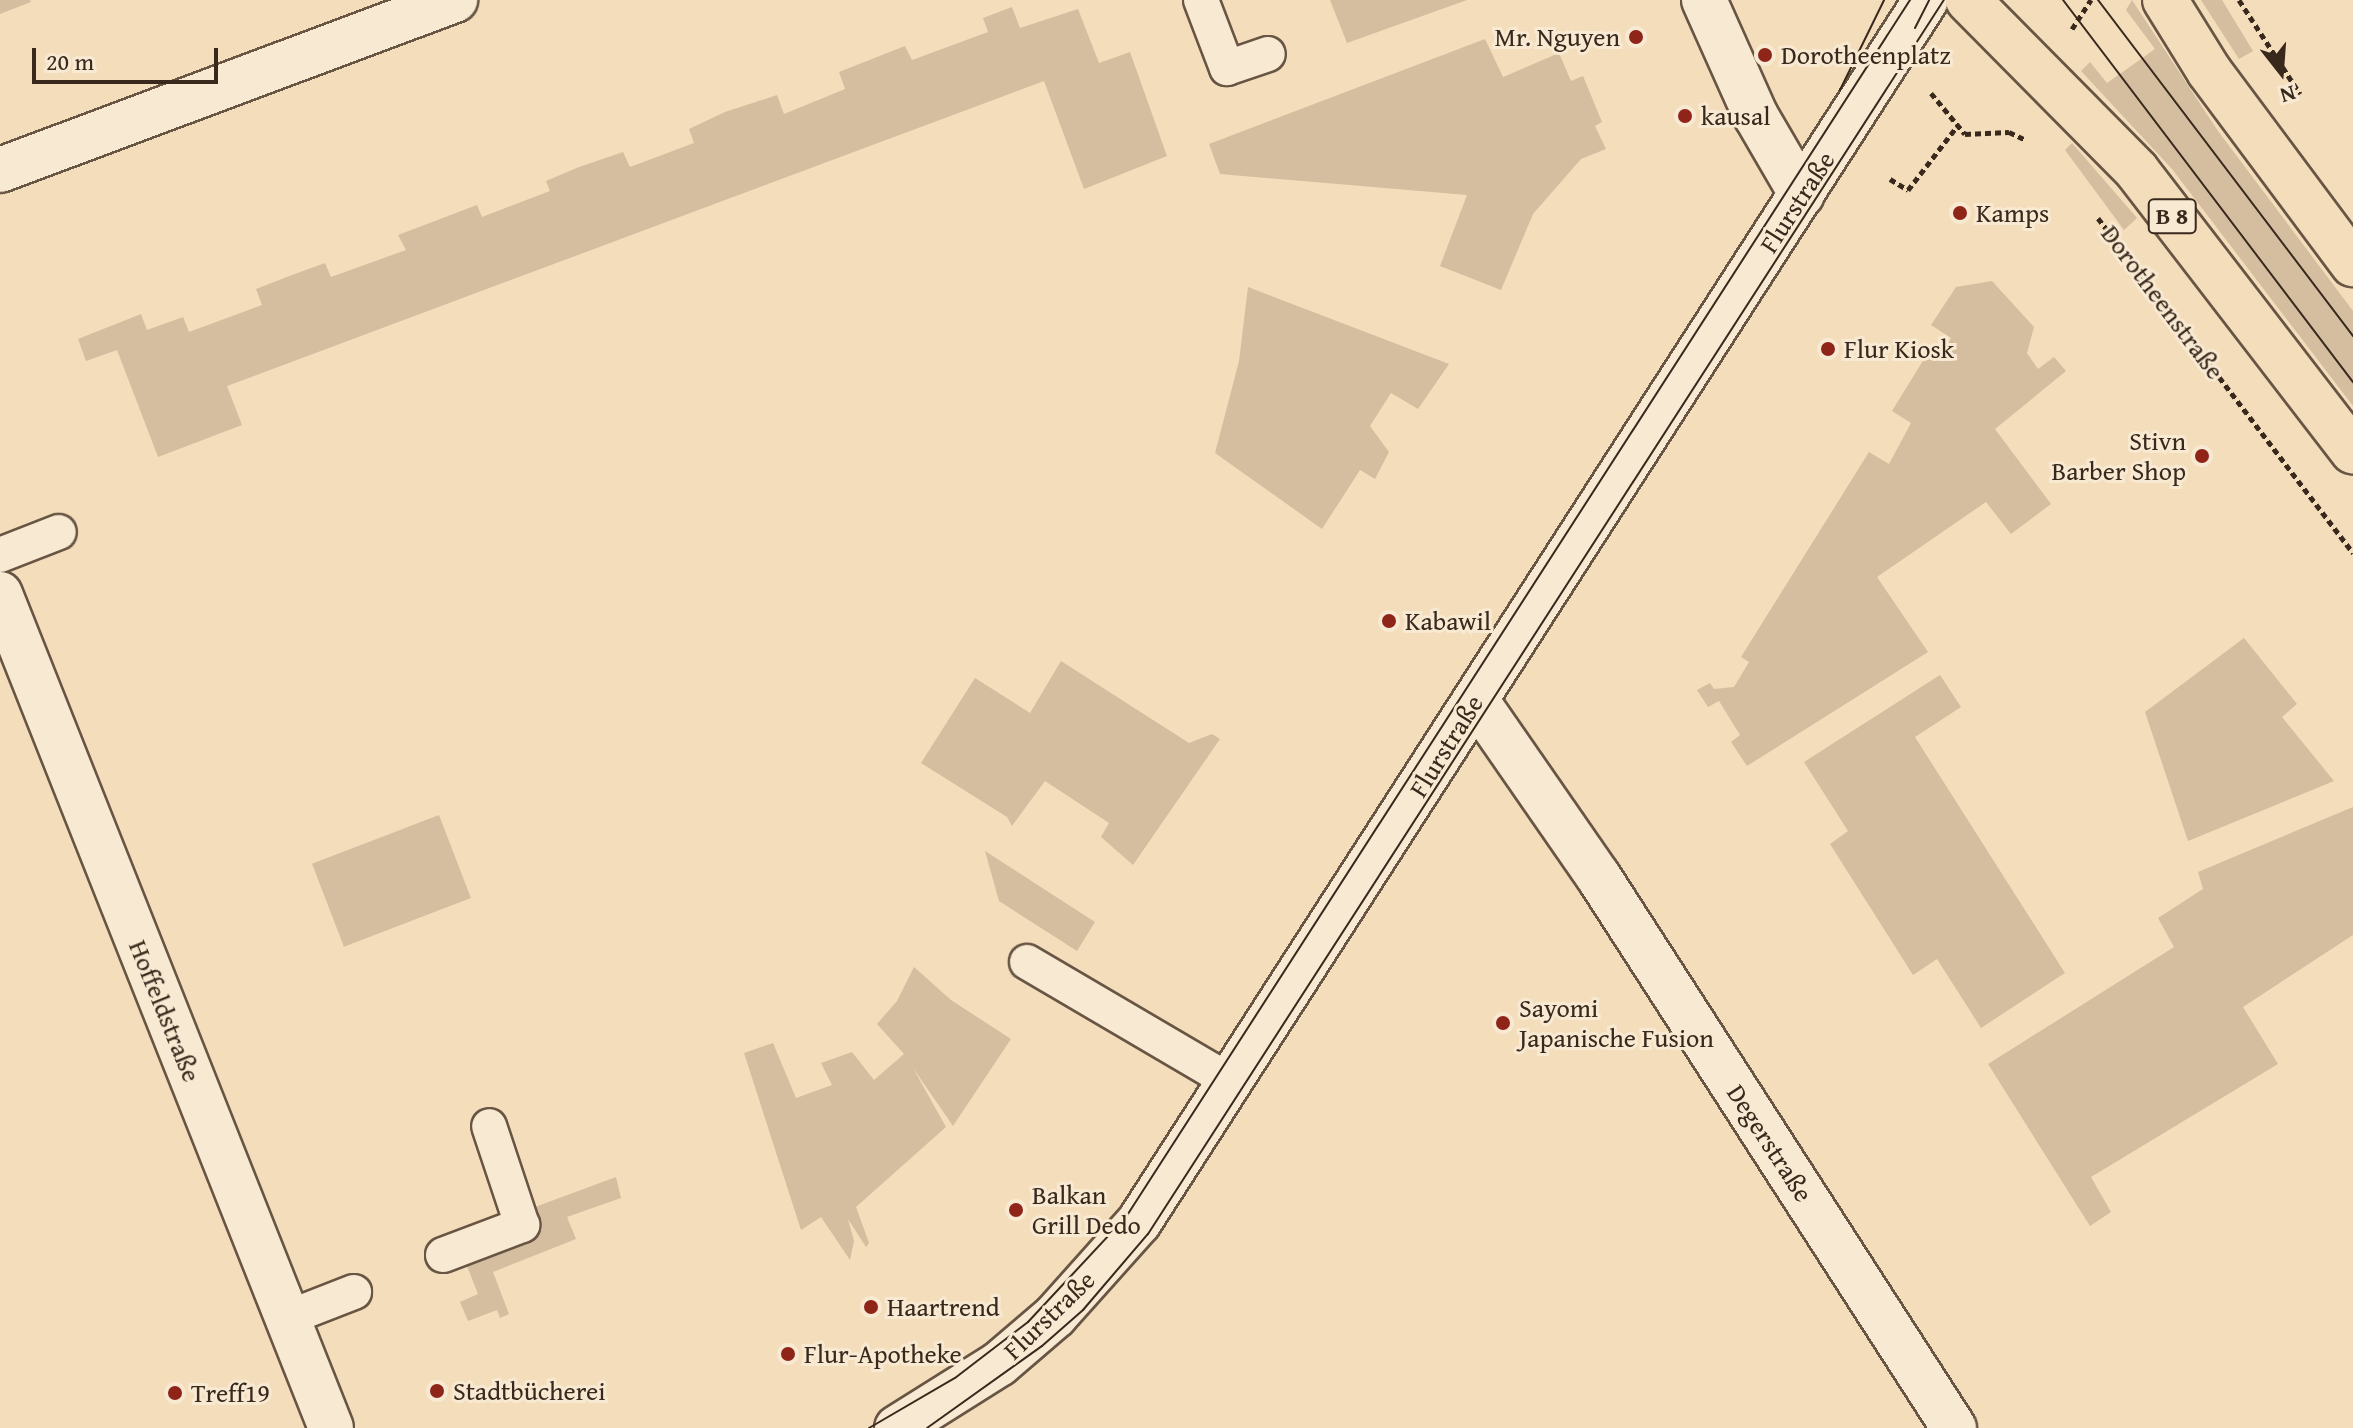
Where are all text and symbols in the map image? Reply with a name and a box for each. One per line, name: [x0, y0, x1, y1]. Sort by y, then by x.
place label: Mr. Nguyen: [1495, 21, 1620, 53]
marker: Mr. Nguyen: [1627, 28, 1645, 46]
scale bar: [36, 32, 222, 82]
north arrow: [2241, 32, 2321, 112]
place label: Dorotheenplatz: [1781, 39, 1951, 71]
text: 20 m: [46, 44, 94, 79]
marker: Dorotheenplatz: [1756, 46, 1774, 64]
text: N: [2276, 77, 2300, 112]
place label: kausal: [1701, 100, 1770, 132]
marker: kausal: [1676, 107, 1694, 125]
street label: Flurstraße: [1753, 146, 1841, 258]
road number: B 8: [2146, 196, 2198, 236]
place label: Kamps: [1976, 197, 2049, 229]
marker: Kamps: [1951, 204, 1969, 222]
street label: Dorotheenstraße: [2095, 219, 2231, 385]
place label: Flur Kiosk: [1844, 333, 1954, 365]
marker: Flur Kiosk: [1819, 340, 1837, 358]
place label: Stivn Barber Shop: [2052, 425, 2186, 486]
marker: Stivn Barber Shop: [2193, 447, 2211, 465]
place label: Kabawil: [1405, 605, 1491, 637]
marker: Kabawil: [1380, 612, 1398, 630]
street label: Flurstraße: [1402, 689, 1490, 803]
street label: Hoffeldstraße: [122, 935, 208, 1087]
place label: Sayomi Japanische Fusion: [1519, 992, 1714, 1054]
marker: Sayomi Japanische Fusion: [1494, 1014, 1512, 1032]
street label: Degerstraße: [1721, 1079, 1819, 1207]
place label: Balkan Grill Dedo: [1032, 1179, 1141, 1240]
marker: Balkan Grill Dedo: [1007, 1201, 1025, 1219]
street label: Flurstraße: [997, 1264, 1101, 1366]
place label: Haartrend: [887, 1291, 1000, 1323]
marker: Haartrend: [862, 1298, 880, 1316]
place label: Flur-Apotheke: [804, 1338, 962, 1370]
marker: Flur-Apotheke: [779, 1345, 797, 1363]
place label: Stadtbücherei: [453, 1375, 605, 1407]
place label: Treff19: [191, 1377, 270, 1409]
marker: Stadtbücherei: [428, 1382, 446, 1400]
marker: Treff19: [166, 1384, 184, 1402]

